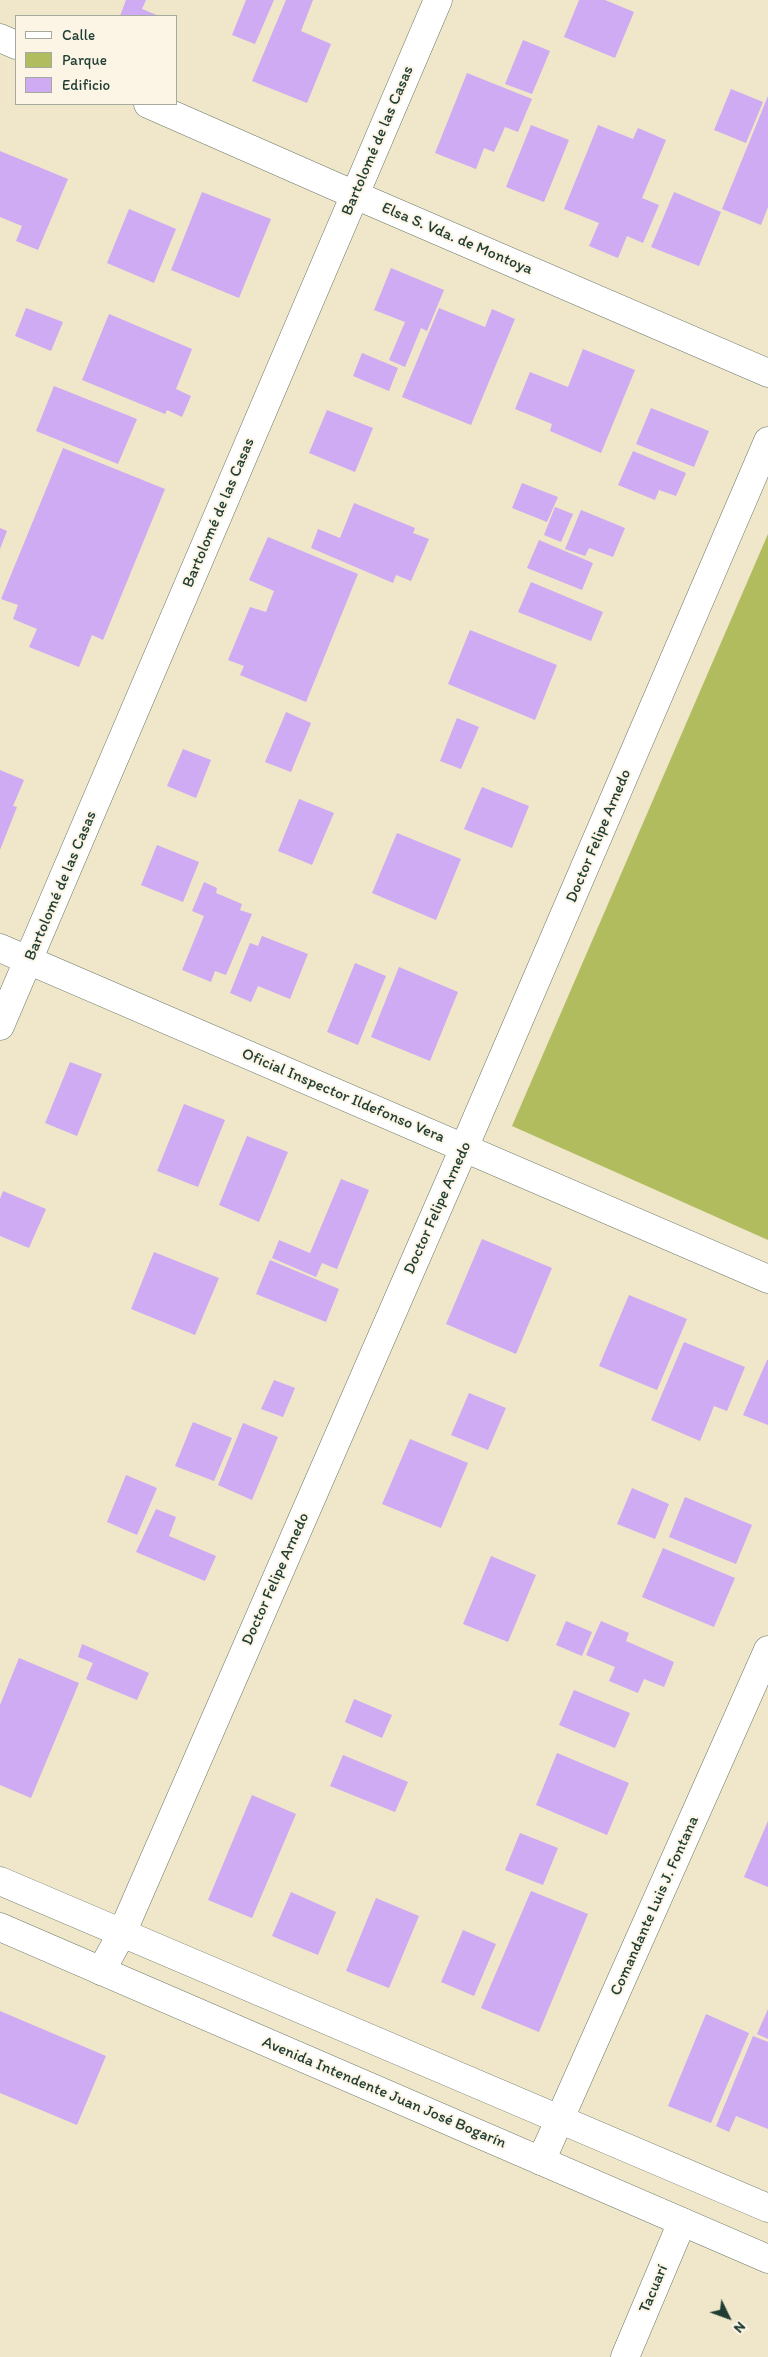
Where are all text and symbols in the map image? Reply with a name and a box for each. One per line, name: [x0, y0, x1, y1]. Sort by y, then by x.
legend: [15, 15, 178, 105]
text: Calle: [62, 26, 95, 44]
text: Parque: [62, 51, 107, 69]
street label: Bartolomé de las Casas: [338, 63, 418, 219]
text: Edificio: [62, 76, 110, 94]
street label: Elsa S. Vda. de Montoya: [379, 198, 535, 280]
street label: Bartolomé de las Casas: [179, 435, 259, 591]
street label: Doctor Felipe Arnedo: [562, 766, 636, 906]
street label: Bartolomé de las Casas: [21, 808, 101, 964]
street label: Oficial Inspector Ildefonso Vera: [239, 1044, 447, 1148]
street label: Doctor Felipe Arnedo: [400, 1139, 476, 1277]
street label: Doctor Felipe Arnedo: [238, 1510, 314, 1648]
street label: Comandante Luis J. Fontana: [607, 1813, 703, 1999]
street label: Avenida Intendente Juan José Bogarín: [259, 2033, 509, 2153]
street label: Tacuarí: [635, 2262, 673, 2316]
north arrow: [703, 2292, 753, 2342]
text: N: [730, 2318, 749, 2337]

